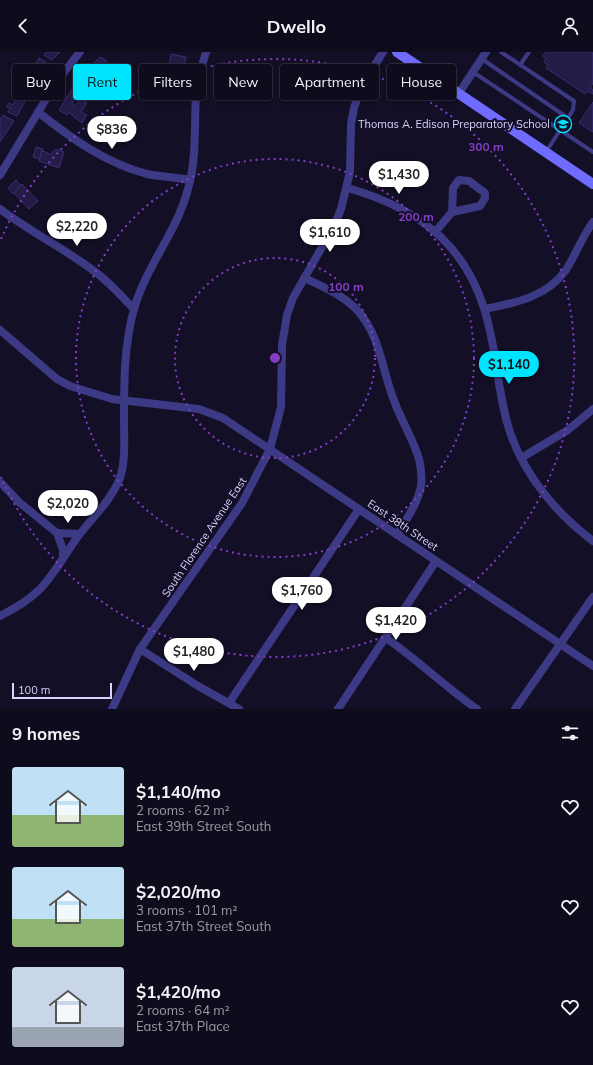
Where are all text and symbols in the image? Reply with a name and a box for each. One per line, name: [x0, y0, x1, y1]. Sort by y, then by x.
icon: back: [12, 15, 34, 37]
text: Dwello: [267, 15, 326, 38]
icon: person: [559, 15, 581, 37]
chip: Buy: [12, 64, 65, 100]
chip: Rent: [73, 64, 131, 100]
chip: Filters: [139, 64, 206, 100]
chip: New: [214, 64, 272, 100]
chip: Apartment: [280, 64, 379, 100]
chip: House: [387, 64, 456, 100]
school or university icon: Thomas A. Edison Preparatory School: [553, 114, 573, 134]
pin: $836: [88, 116, 136, 150]
place label: Thomas A. Edison Preparatory School: [358, 117, 550, 131]
text: $836: [96, 121, 128, 137]
text: 300 m: [468, 139, 504, 154]
pin: $1,430: [366, 161, 432, 195]
text: $1,430: [378, 166, 420, 182]
text: 200 m: [398, 209, 434, 224]
pin: $2,220: [44, 213, 110, 247]
text: $2,220: [56, 218, 98, 234]
pin: $1,610: [297, 219, 363, 253]
text: $1,610: [309, 224, 351, 240]
text: 100 m: [328, 279, 364, 294]
centre of rings: [268, 351, 282, 365]
pin: $1,140: [476, 351, 542, 385]
text: $1,140: [488, 356, 530, 372]
street label: South Florence Avenue East: [159, 474, 250, 600]
pin: $2,020: [35, 490, 101, 524]
text: $2,020: [47, 495, 89, 511]
street label: East 38th Street: [365, 496, 441, 554]
pin: $1,760: [269, 577, 335, 611]
text: $1,760: [281, 582, 323, 598]
pin: $1,420: [363, 607, 429, 641]
text: $1,420: [375, 612, 417, 628]
pin: $1,480: [161, 638, 227, 672]
text: $1,480: [173, 643, 215, 659]
scale bar: [12, 681, 112, 700]
text: 100 m: [18, 683, 50, 697]
icon: filters: [559, 722, 581, 744]
text: 9 homes: [12, 723, 80, 744]
text: $1,140/mo: [136, 781, 221, 802]
icon: home: [44, 783, 92, 831]
icon: heart: [559, 796, 581, 818]
text: 2 rooms · 62 m²: [136, 802, 230, 818]
text: East 39th Street South: [136, 818, 271, 834]
text: $2,020/mo: [136, 881, 221, 902]
icon: home: [44, 883, 92, 931]
icon: heart: [559, 896, 581, 918]
text: 3 rooms · 101 m²: [136, 902, 237, 918]
text: East 37th Street South: [136, 918, 271, 934]
text: $1,420/mo: [136, 981, 221, 1002]
icon: home: [44, 983, 92, 1031]
icon: heart: [559, 996, 581, 1018]
text: 2 rooms · 64 m²: [136, 1002, 230, 1018]
text: East 37th Place: [136, 1018, 230, 1034]

